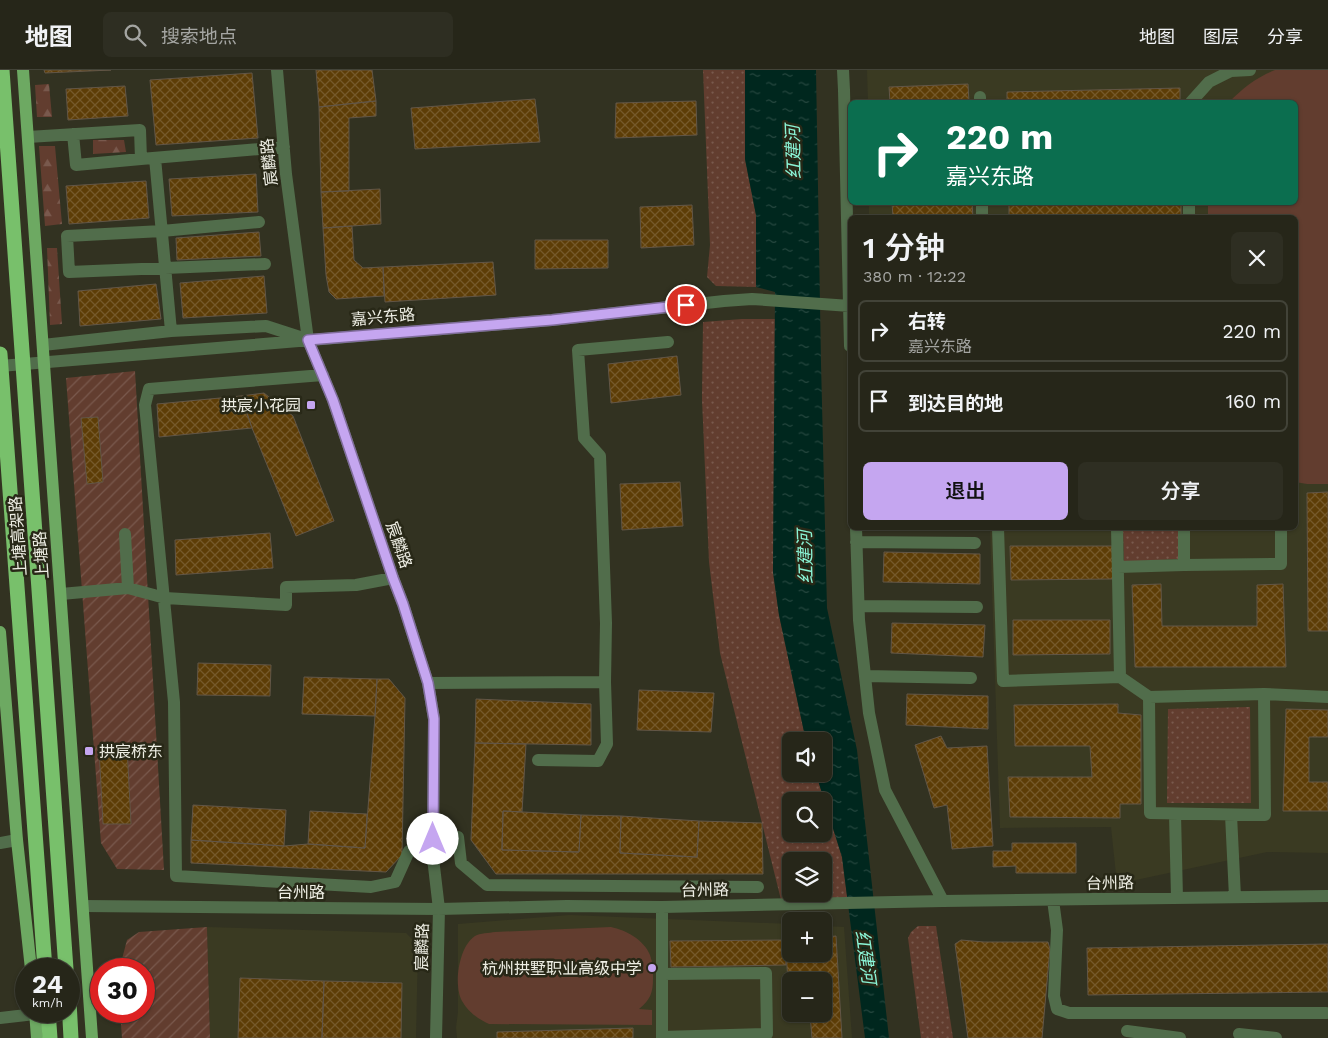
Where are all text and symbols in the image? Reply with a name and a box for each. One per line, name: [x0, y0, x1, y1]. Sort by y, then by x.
search box: [103, 12, 453, 57]
icon: search: [121, 21, 149, 49]
text: 地图: [25, 23, 73, 51]
text: 搜索地点: [161, 25, 237, 48]
text: 地图: [1139, 26, 1175, 47]
text: 图层: [1203, 26, 1239, 47]
text: 分享: [1267, 26, 1303, 47]
text: 220 m: [946, 116, 1053, 158]
icon: right: [863, 120, 928, 185]
water label: 红建河: [781, 122, 804, 179]
street label: 宸麟路: [257, 137, 281, 187]
text: 嘉兴东路: [946, 164, 1034, 189]
text: 1 分钟: [863, 230, 945, 265]
button: close: [1231, 232, 1283, 284]
text: 380 m · 12:22: [863, 267, 966, 286]
pin: [665, 284, 707, 326]
icon: arrive: [672, 291, 700, 319]
street label: 嘉兴东路: [350, 305, 416, 329]
text: 右转: [908, 310, 946, 333]
icon: right: [865, 317, 893, 345]
text: 220 m: [1222, 320, 1281, 343]
text: 嘉兴东路: [908, 337, 972, 356]
icon: arrive: [865, 387, 893, 415]
text: 160 m: [1226, 390, 1281, 413]
text: 到达目的地: [908, 392, 1003, 415]
place label: 拱宸小花园: [221, 396, 301, 415]
marker: 拱宸小花园: [305, 399, 317, 411]
button: 退出: [863, 462, 1068, 520]
button: 分享: [1078, 462, 1283, 520]
street label: 上塘高架路: [6, 495, 30, 577]
street label: 宸麟路: [382, 519, 416, 571]
water label: 红建河: [793, 527, 816, 584]
street label: 上塘路: [30, 530, 52, 580]
map controls: [782, 732, 832, 1022]
button: sound: [782, 732, 832, 782]
place label: 拱宸桥东: [99, 742, 163, 761]
marker: 拱宸桥东: [83, 745, 95, 757]
button: search: [782, 792, 832, 842]
position arrow: [406, 812, 458, 864]
button: layers: [782, 852, 832, 902]
street label: 台州路: [1086, 873, 1134, 893]
street label: 台州路: [681, 880, 729, 900]
street label: 台州路: [277, 883, 325, 902]
button: +: [782, 912, 832, 962]
street label: 宸麟路: [412, 923, 432, 971]
water label: 红建河: [852, 929, 881, 988]
speed limit sign: 30: [90, 958, 155, 1023]
place label: 杭州拱墅职业高级中学: [482, 959, 642, 978]
marker: 杭州拱墅职业高级中学: [646, 962, 658, 974]
text: 24: [32, 970, 63, 999]
button: −: [782, 972, 832, 1022]
text: km/h: [32, 996, 63, 1010]

